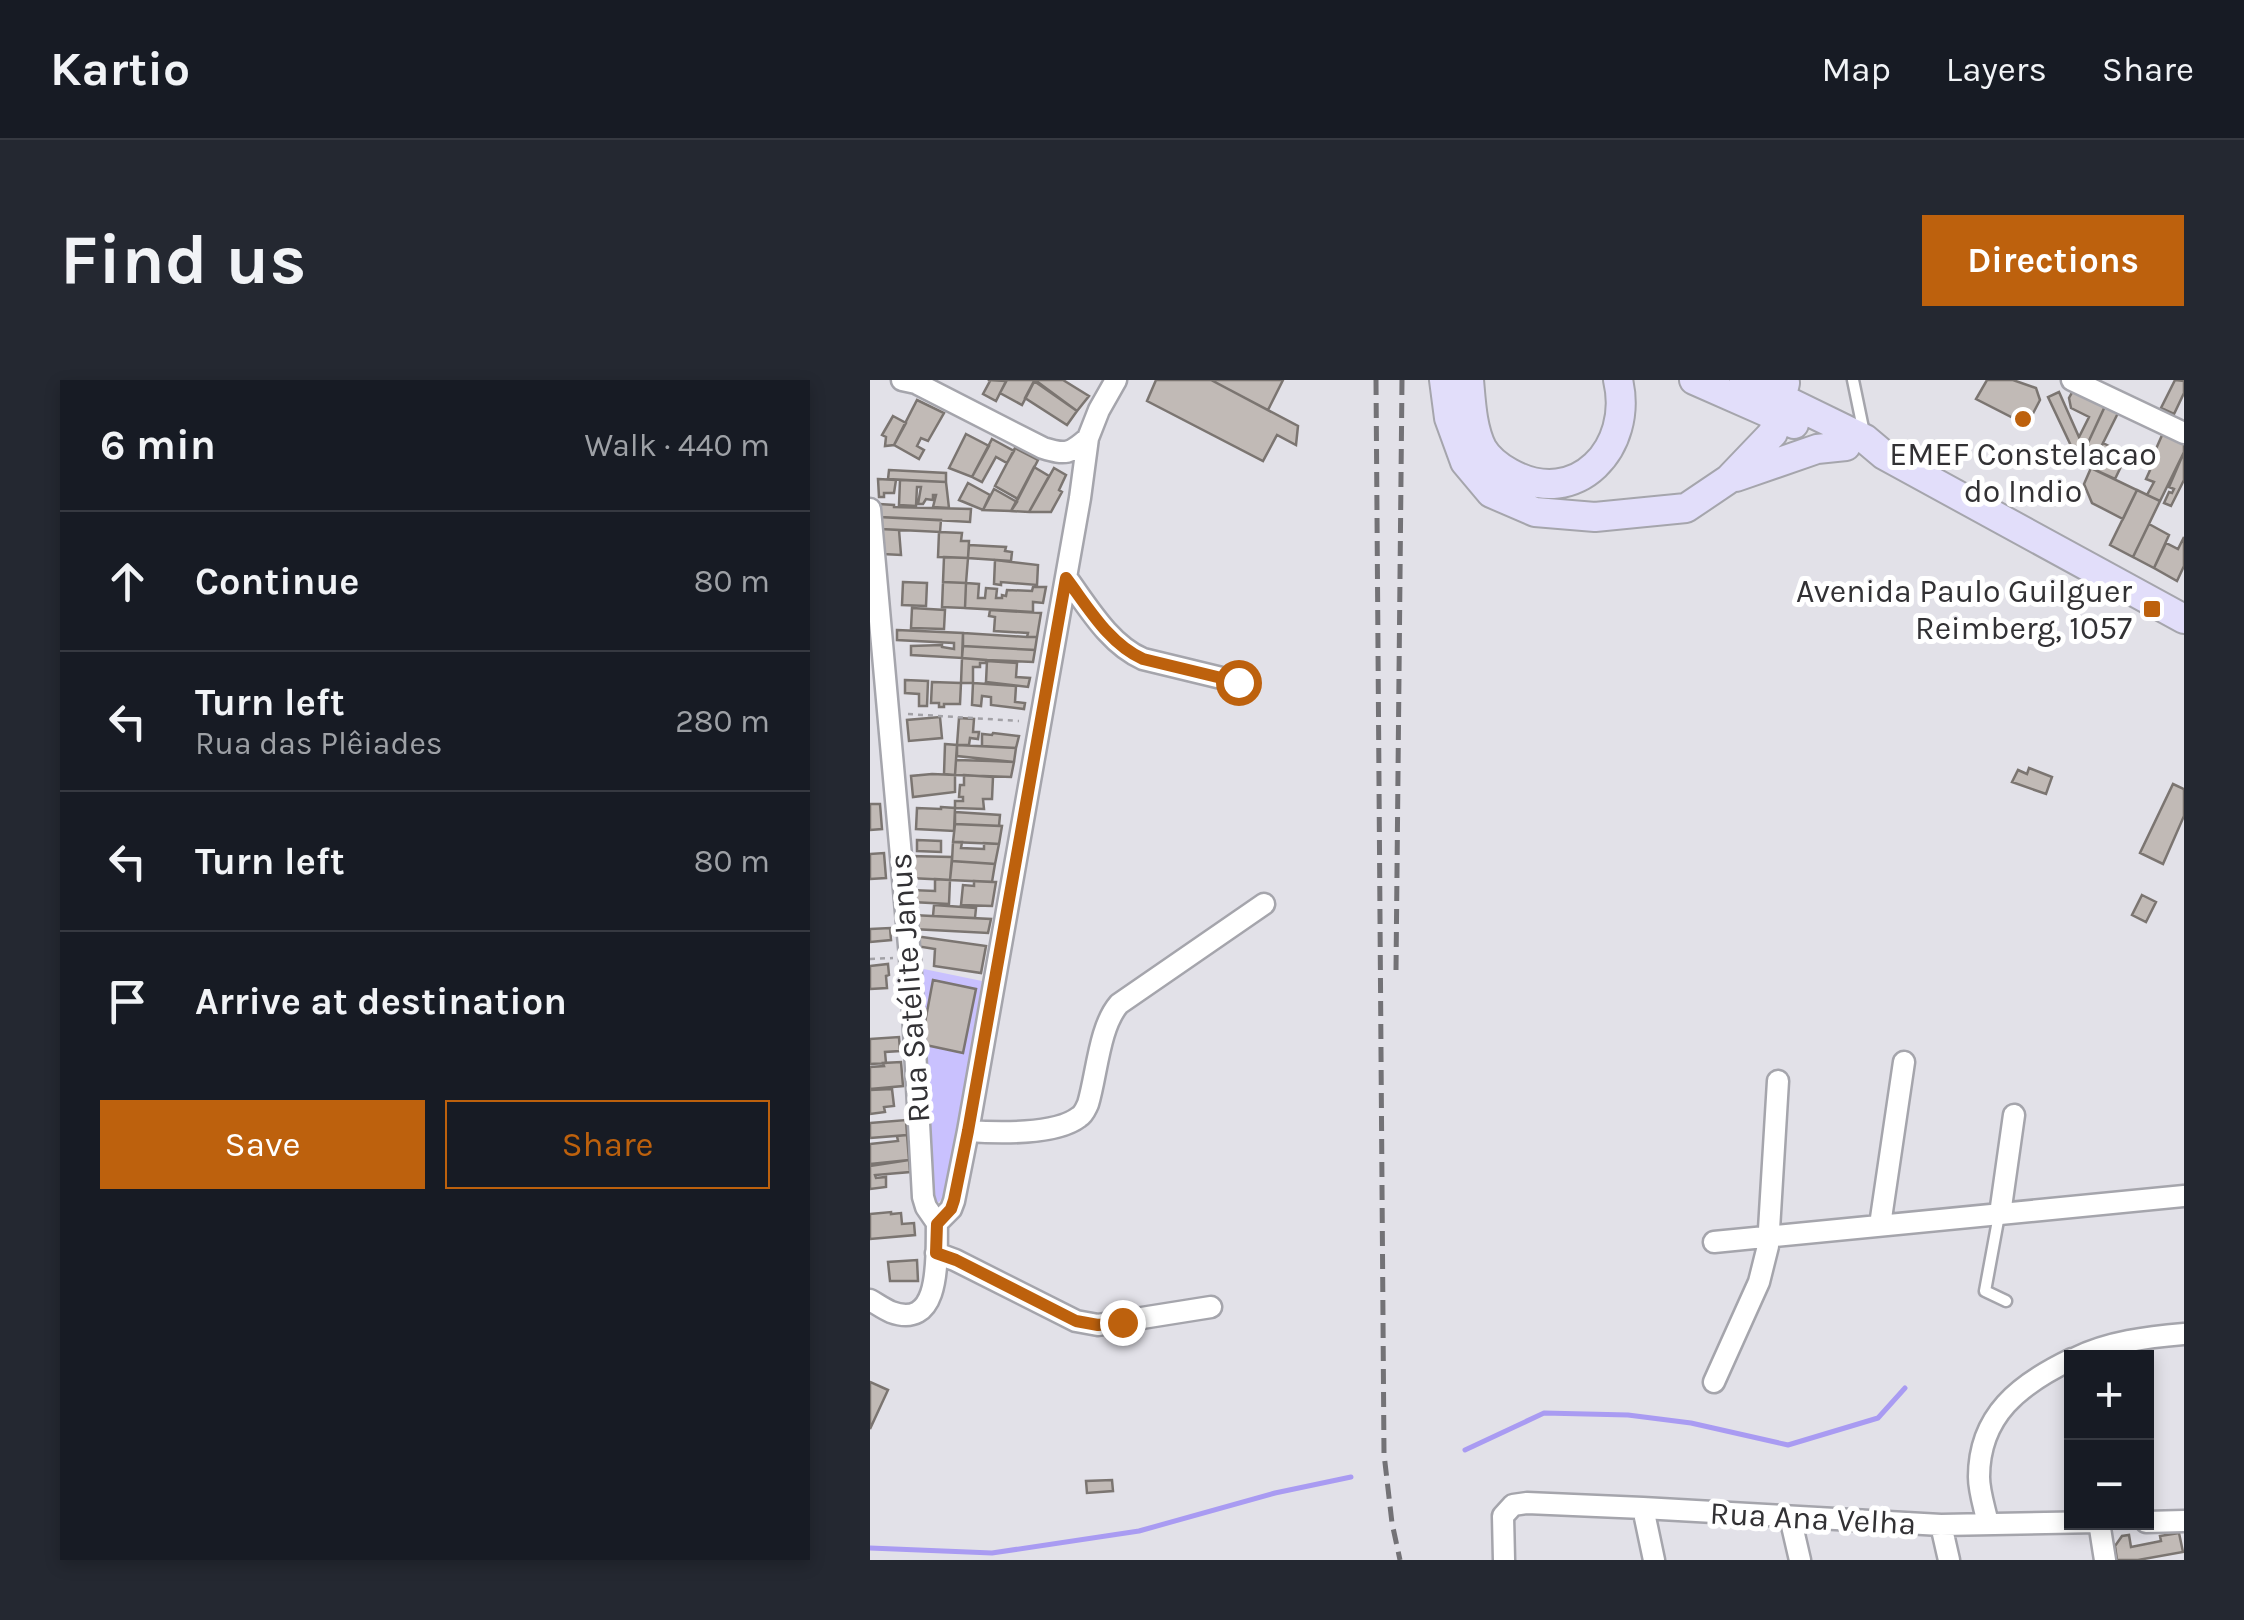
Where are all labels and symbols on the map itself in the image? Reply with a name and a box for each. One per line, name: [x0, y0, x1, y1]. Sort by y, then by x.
marker: EMEF Constelacao do Indio: [2012, 408, 2034, 430]
place label: EMEF Constelacao do Indio: [1889, 436, 2157, 510]
place label: Avenida Paulo Guilguer Reimberg, 1057: [1796, 573, 2132, 647]
marker: Avenida Paulo Guilguer Reimberg, 1057: [2141, 598, 2163, 620]
route start: [1216, 660, 1262, 706]
street label: Rua Satélite Janus: [882, 852, 937, 1124]
route end: [1100, 1300, 1146, 1346]
street label: Rua Ana Velha: [1709, 1495, 1917, 1542]

